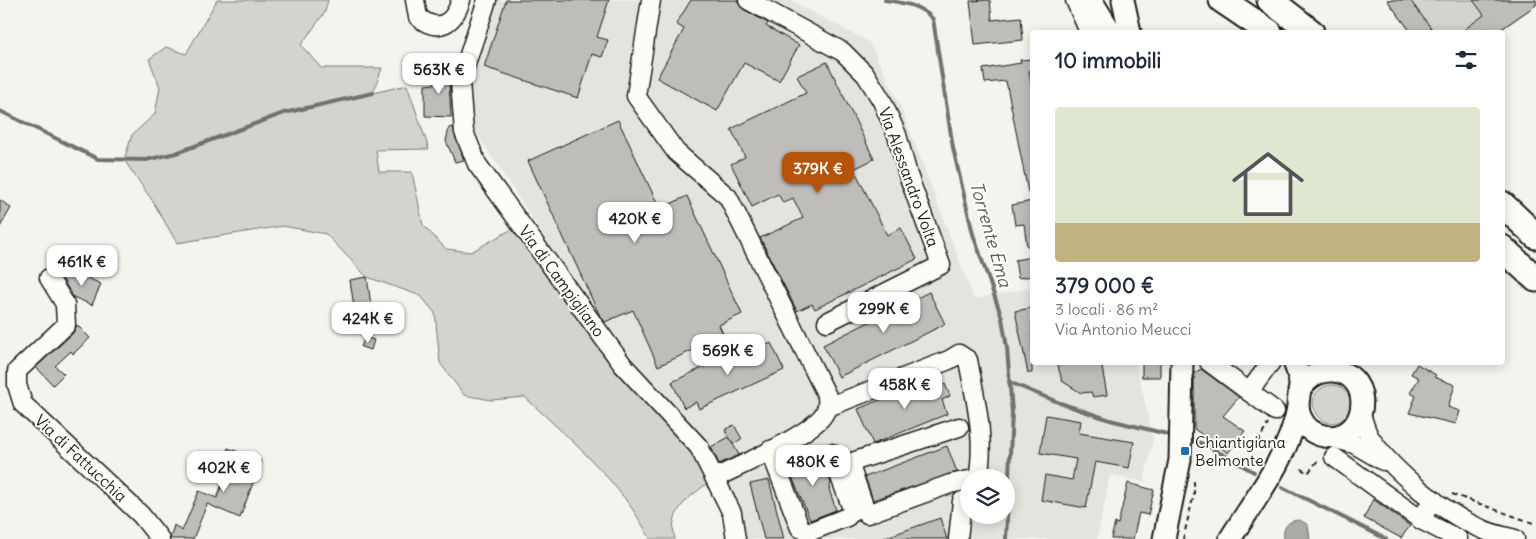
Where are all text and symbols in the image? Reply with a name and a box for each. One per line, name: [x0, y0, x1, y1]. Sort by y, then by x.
icon: filters: [1452, 46, 1480, 74]
text: 10 immobili: [1055, 47, 1161, 74]
pin: 563K €: [398, 52, 480, 95]
text: 563K €: [413, 59, 465, 79]
street label: Via Alessandro Volta: [874, 104, 944, 250]
icon: home: [1223, 139, 1313, 229]
pin: 379K €: [777, 152, 859, 194]
text: 379K €: [793, 158, 843, 178]
water label: Torrente Ema: [965, 179, 1018, 291]
pin: 420K €: [594, 202, 676, 244]
text: 420K €: [609, 208, 661, 228]
street label: Via di Campigliano: [515, 221, 609, 341]
pin: 461K €: [41, 244, 123, 287]
text: 461K €: [58, 251, 106, 271]
text: 379 000 €: [1055, 272, 1154, 299]
pin: 299K €: [843, 292, 925, 334]
text: 299K €: [858, 298, 910, 318]
text: 3 locali · 86 m²: [1055, 299, 1158, 319]
pin: 424K €: [327, 302, 409, 344]
text: 424K €: [343, 308, 394, 328]
text: Via Antonio Meucci: [1055, 319, 1191, 339]
pin: 569K €: [687, 334, 769, 376]
text: 569K €: [702, 340, 754, 360]
pin: 458K €: [864, 368, 946, 410]
text: 458K €: [879, 374, 931, 394]
street label: Via di Fattucchia: [31, 410, 131, 506]
place label: Chiantigiana Belmonte: [1195, 432, 1286, 470]
pin: 480K €: [772, 444, 854, 487]
marker: Chiantigiana Belmonte: [1179, 445, 1191, 457]
pin: 402K €: [183, 450, 265, 493]
text: 480K €: [787, 451, 839, 471]
text: 402K €: [198, 457, 250, 477]
map controls: [960, 469, 1015, 524]
button: layers: [960, 469, 1015, 524]

